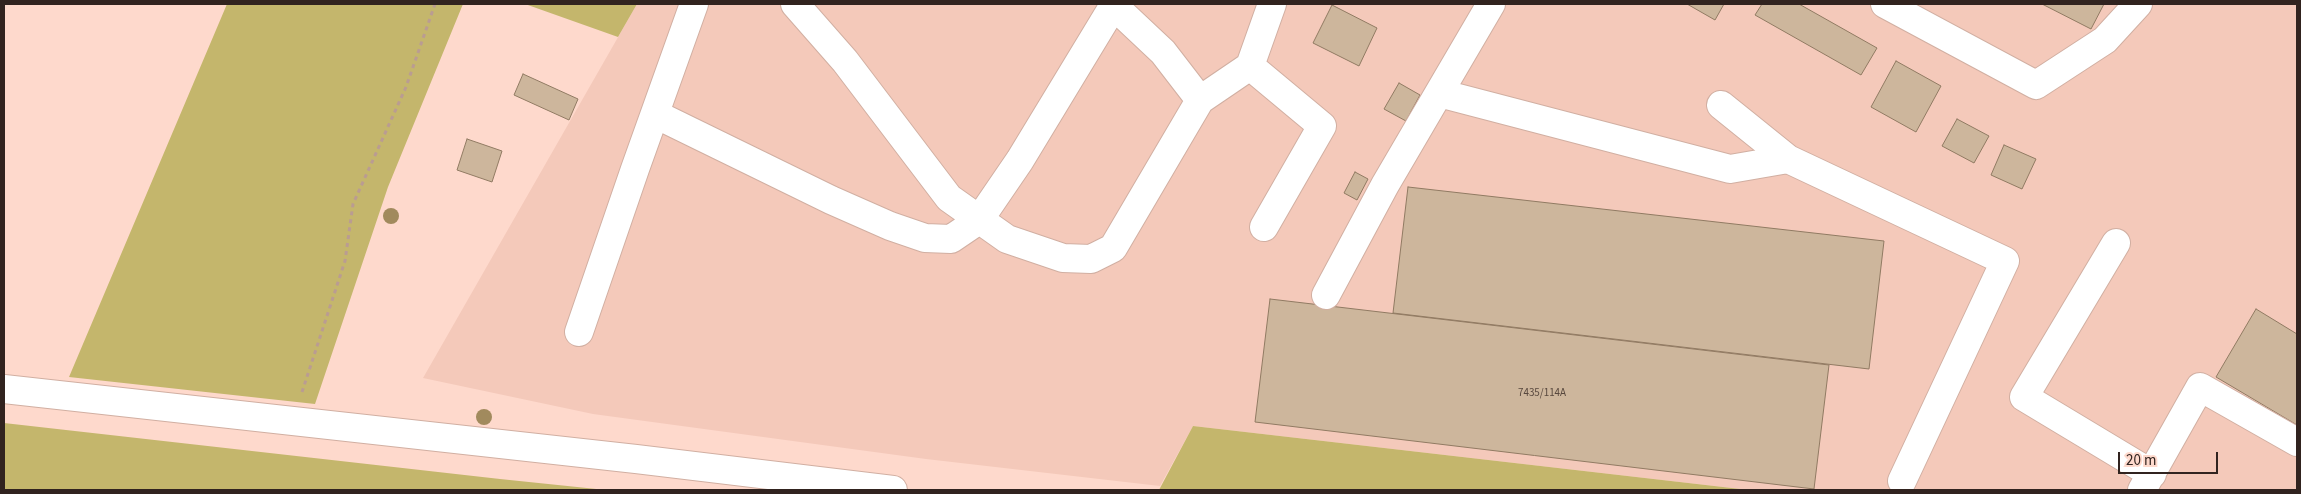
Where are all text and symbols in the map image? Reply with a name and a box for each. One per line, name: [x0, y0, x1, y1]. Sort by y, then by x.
house number: 7435/114A: [1518, 387, 1566, 401]
scale bar: [2121, 442, 2221, 474]
text: 20 m: [2126, 450, 2156, 471]

